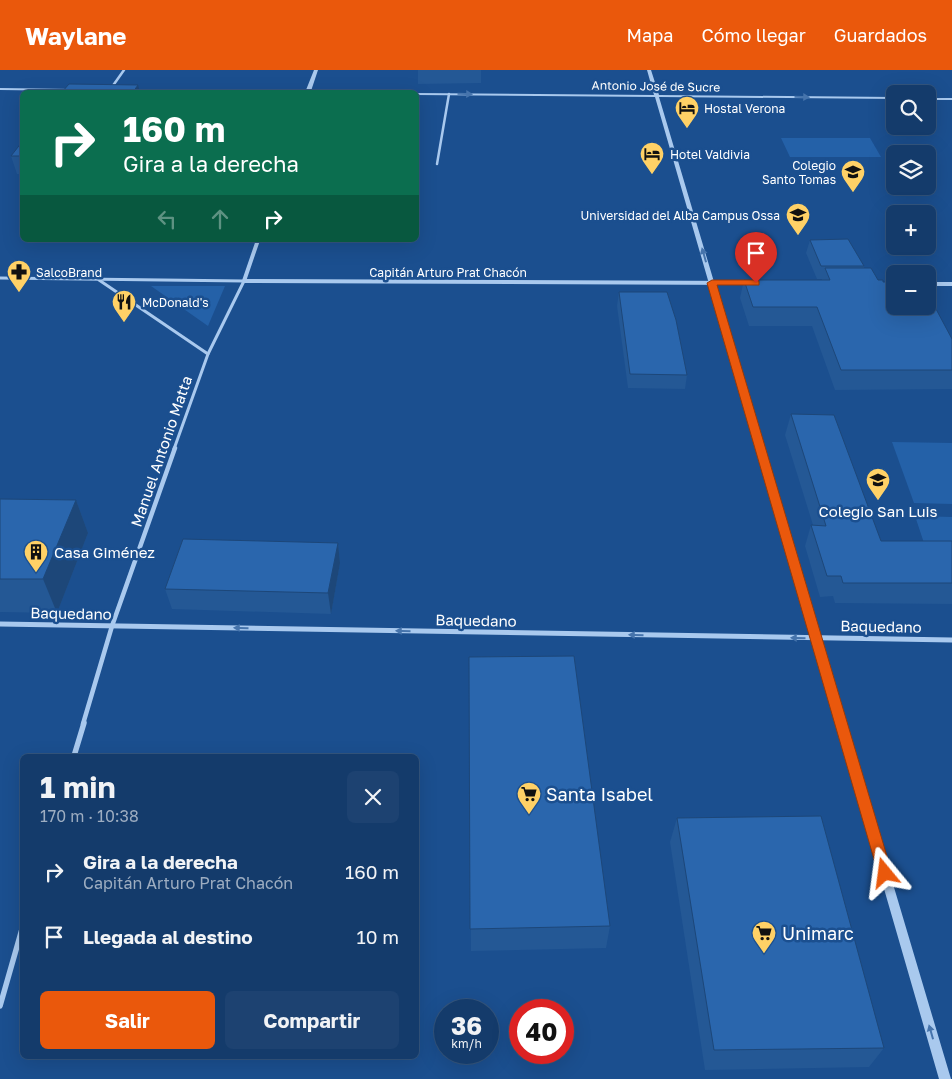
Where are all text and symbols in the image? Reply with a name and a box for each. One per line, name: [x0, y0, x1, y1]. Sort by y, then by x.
text: Waylane: [25, 21, 126, 50]
text: Mapa: [627, 24, 673, 46]
text: Cómo llegar: [701, 24, 806, 46]
text: Guardados: [834, 24, 927, 46]
street label: Antonio José de Sucre: [592, 77, 720, 95]
map controls: [886, 85, 936, 315]
button: search: [886, 85, 936, 135]
one-way arrow: [457, 90, 473, 98]
one-way arrow: [795, 94, 811, 102]
hotel icon: Hostal Verona: [674, 95, 700, 129]
place label: Hostal Verona: [704, 101, 785, 116]
text: 160 m: [123, 108, 225, 150]
icon: right: [40, 110, 105, 175]
hotel icon: Hotel Valdivia: [639, 141, 665, 175]
button: layers: [886, 145, 936, 195]
place label: Hotel Valdivia: [670, 147, 750, 162]
text: Gira a la derecha: [123, 150, 299, 177]
place label: Colegio Santo Tomas: [762, 158, 836, 187]
school or university icon: Colegio Santo Tomas: [840, 159, 866, 193]
school or university icon: Universidad del Alba Campus Ossa: [785, 202, 811, 236]
icon: left: [153, 205, 181, 233]
icon: ahead: [206, 205, 234, 233]
icon: right: [259, 205, 287, 233]
button: +: [886, 205, 936, 255]
place label: Universidad del Alba Campus Ossa: [580, 208, 780, 223]
pin: [735, 232, 777, 283]
icon: arrive: [742, 239, 770, 267]
one-way arrow: [699, 247, 707, 262]
pharmacy icon: SalcoBrand: [6, 259, 32, 293]
place label: SalcoBrand: [36, 265, 102, 280]
street label: Capitán Arturo Prat Chacón: [369, 265, 527, 280]
button: −: [886, 265, 936, 315]
restaurant icon: McDonald's: [111, 289, 137, 323]
place label: McDonald's: [142, 295, 209, 310]
street label: Manuel Antonio Matta: [127, 373, 195, 529]
school or university icon: Colegio San Luis: [865, 467, 891, 501]
place label: Colegio San Luis: [819, 502, 937, 520]
building icon: Casa Giménez: [23, 539, 49, 573]
place label: Casa Giménez: [54, 543, 155, 561]
street label: Baquedano: [30, 603, 112, 623]
street label: Baquedano: [435, 610, 517, 630]
street label: Baquedano: [840, 616, 922, 636]
one-way arrow: [233, 624, 249, 632]
one-way arrow: [395, 627, 411, 635]
one-way arrow: [628, 631, 644, 639]
one-way arrow: [790, 633, 806, 641]
text: 1 min: [40, 769, 116, 805]
button: close: [347, 771, 399, 823]
supermarket icon: Santa Isabel: [516, 781, 542, 815]
place label: Santa Isabel: [546, 783, 653, 805]
text: 170 m · 10:38: [40, 806, 139, 826]
position arrow: [858, 846, 910, 898]
text: Gira a la derecha: [83, 850, 238, 873]
icon: right: [40, 858, 68, 886]
text: 160 m: [345, 860, 399, 883]
text: Capitán Arturo Prat Chacón: [83, 873, 293, 893]
supermarket icon: Unimarc: [751, 920, 777, 954]
place label: Unimarc: [782, 922, 854, 944]
icon: arrive: [40, 923, 68, 951]
text: Llegada al destino: [83, 925, 253, 948]
text: 10 m: [356, 925, 399, 948]
button: Salir: [40, 991, 215, 1049]
button: Compartir: [225, 991, 399, 1049]
speed limit sign: 40: [509, 999, 574, 1064]
text: 36: [451, 1010, 482, 1041]
one-way arrow: [927, 1025, 935, 1040]
text: km/h: [451, 1036, 482, 1051]

